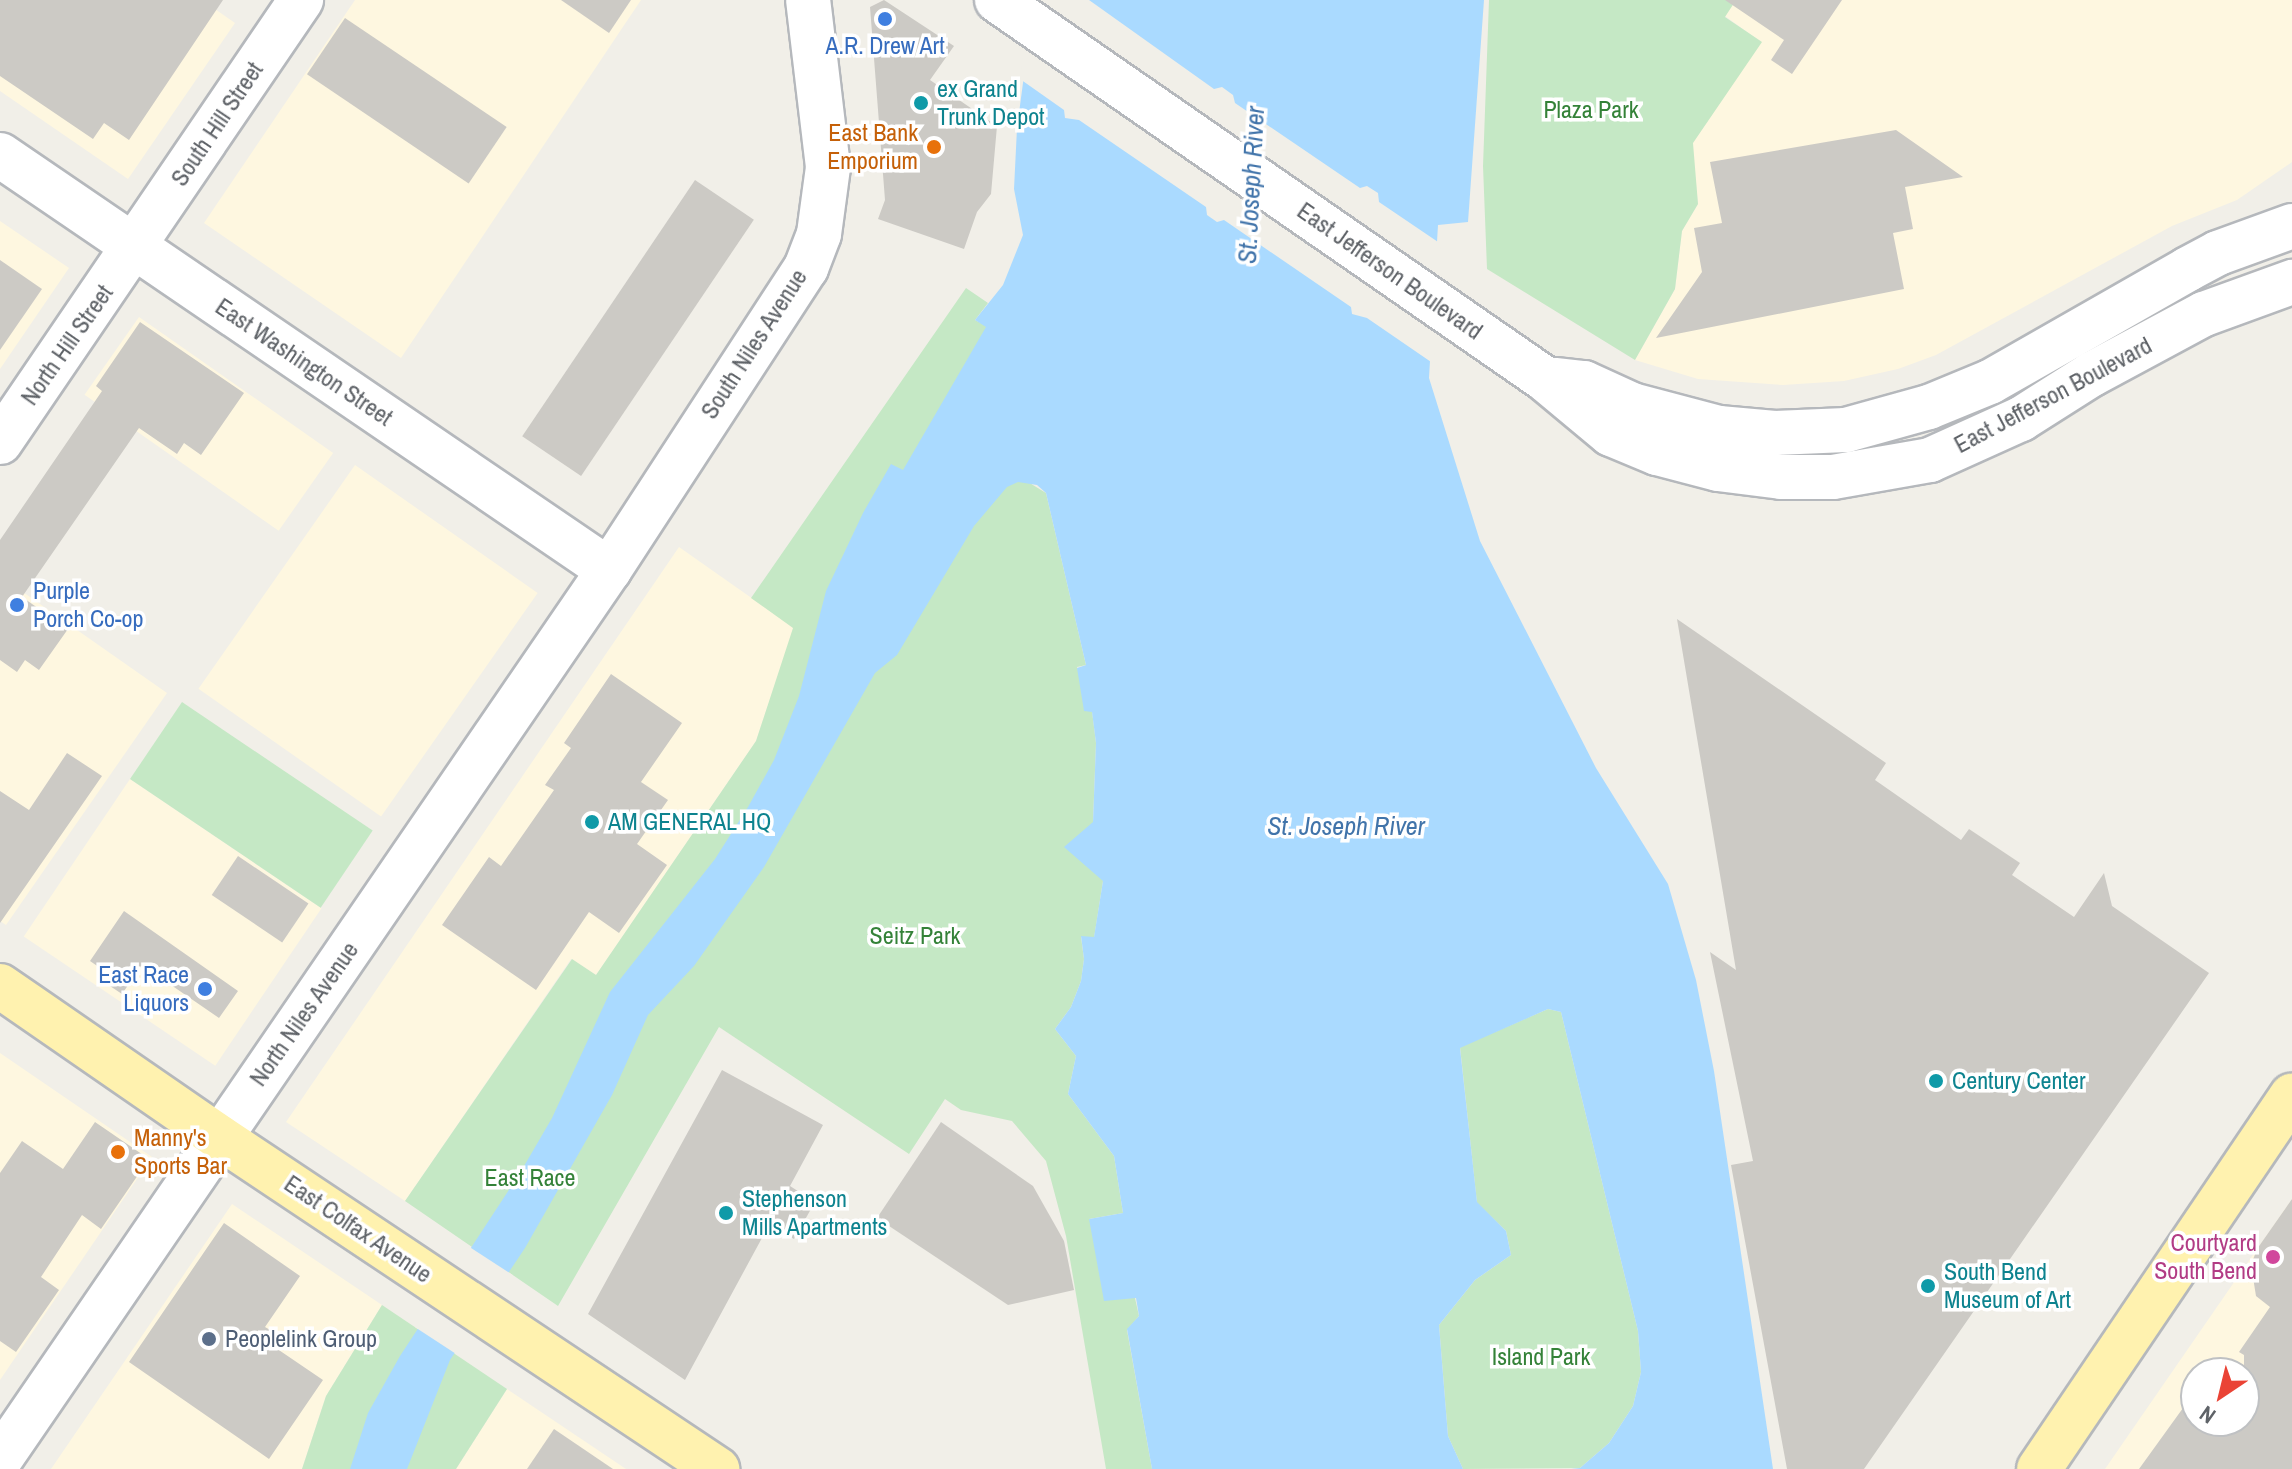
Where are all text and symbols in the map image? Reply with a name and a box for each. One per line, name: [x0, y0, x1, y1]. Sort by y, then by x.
marker: A.R. Drew Art: [876, 10, 894, 28]
place label: A.R. Drew Art: [825, 32, 945, 60]
street label: South Hill Street: [165, 57, 269, 191]
place label: ex Grand Trunk Depot: [937, 75, 1045, 131]
marker: ex Grand Trunk Depot: [912, 94, 930, 112]
park label: Plaza Park: [1543, 96, 1639, 124]
water label: St. Joseph River: [1231, 105, 1271, 265]
place label: East Bank Emporium: [827, 119, 918, 175]
marker: East Bank Emporium: [925, 138, 943, 156]
street label: East Jefferson Boulevard: [1292, 196, 1488, 346]
street label: South Niles Avenue: [695, 263, 813, 425]
street label: North Hill Street: [15, 279, 119, 411]
street label: East Washington Street: [210, 292, 398, 432]
street label: East Jefferson Boulevard: [1949, 331, 2157, 459]
place label: Purple Porch Co-op: [33, 577, 143, 633]
marker: Purple Porch Co-op: [8, 596, 26, 614]
place label: AM GENERAL HQ: [608, 808, 772, 836]
water label: St. Joseph River: [1267, 810, 1425, 842]
marker: AM GENERAL HQ: [583, 813, 601, 831]
park label: Seitz Park: [870, 922, 960, 950]
street label: North Niles Avenue: [243, 936, 365, 1092]
place label: East Race Liquors: [98, 961, 189, 1017]
marker: East Race Liquors: [196, 980, 214, 998]
place label: Century Center: [1952, 1067, 2085, 1095]
marker: Century Center: [1927, 1072, 1945, 1090]
place label: Manny's Sports Bar: [134, 1124, 227, 1180]
marker: Manny's Sports Bar: [109, 1143, 127, 1161]
park label: East Race: [485, 1164, 575, 1192]
street label: East Colfax Avenue: [278, 1169, 438, 1289]
place label: Stephenson Mills Apartments: [742, 1185, 889, 1241]
marker: Stephenson Mills Apartments: [717, 1204, 735, 1222]
place label: Courtyard South Bend: [2154, 1229, 2257, 1285]
marker: Courtyard South Bend: [2264, 1248, 2282, 1266]
place label: South Bend Museum of Art: [1944, 1258, 2072, 1314]
marker: South Bend Museum of Art: [1919, 1277, 1937, 1295]
place label: Peoplelink Group: [225, 1325, 377, 1353]
marker: Peoplelink Group: [200, 1330, 218, 1348]
park label: Island Park: [1492, 1343, 1590, 1371]
north arrow: [2180, 1357, 2260, 1437]
text: N: [2193, 1399, 2221, 1431]

